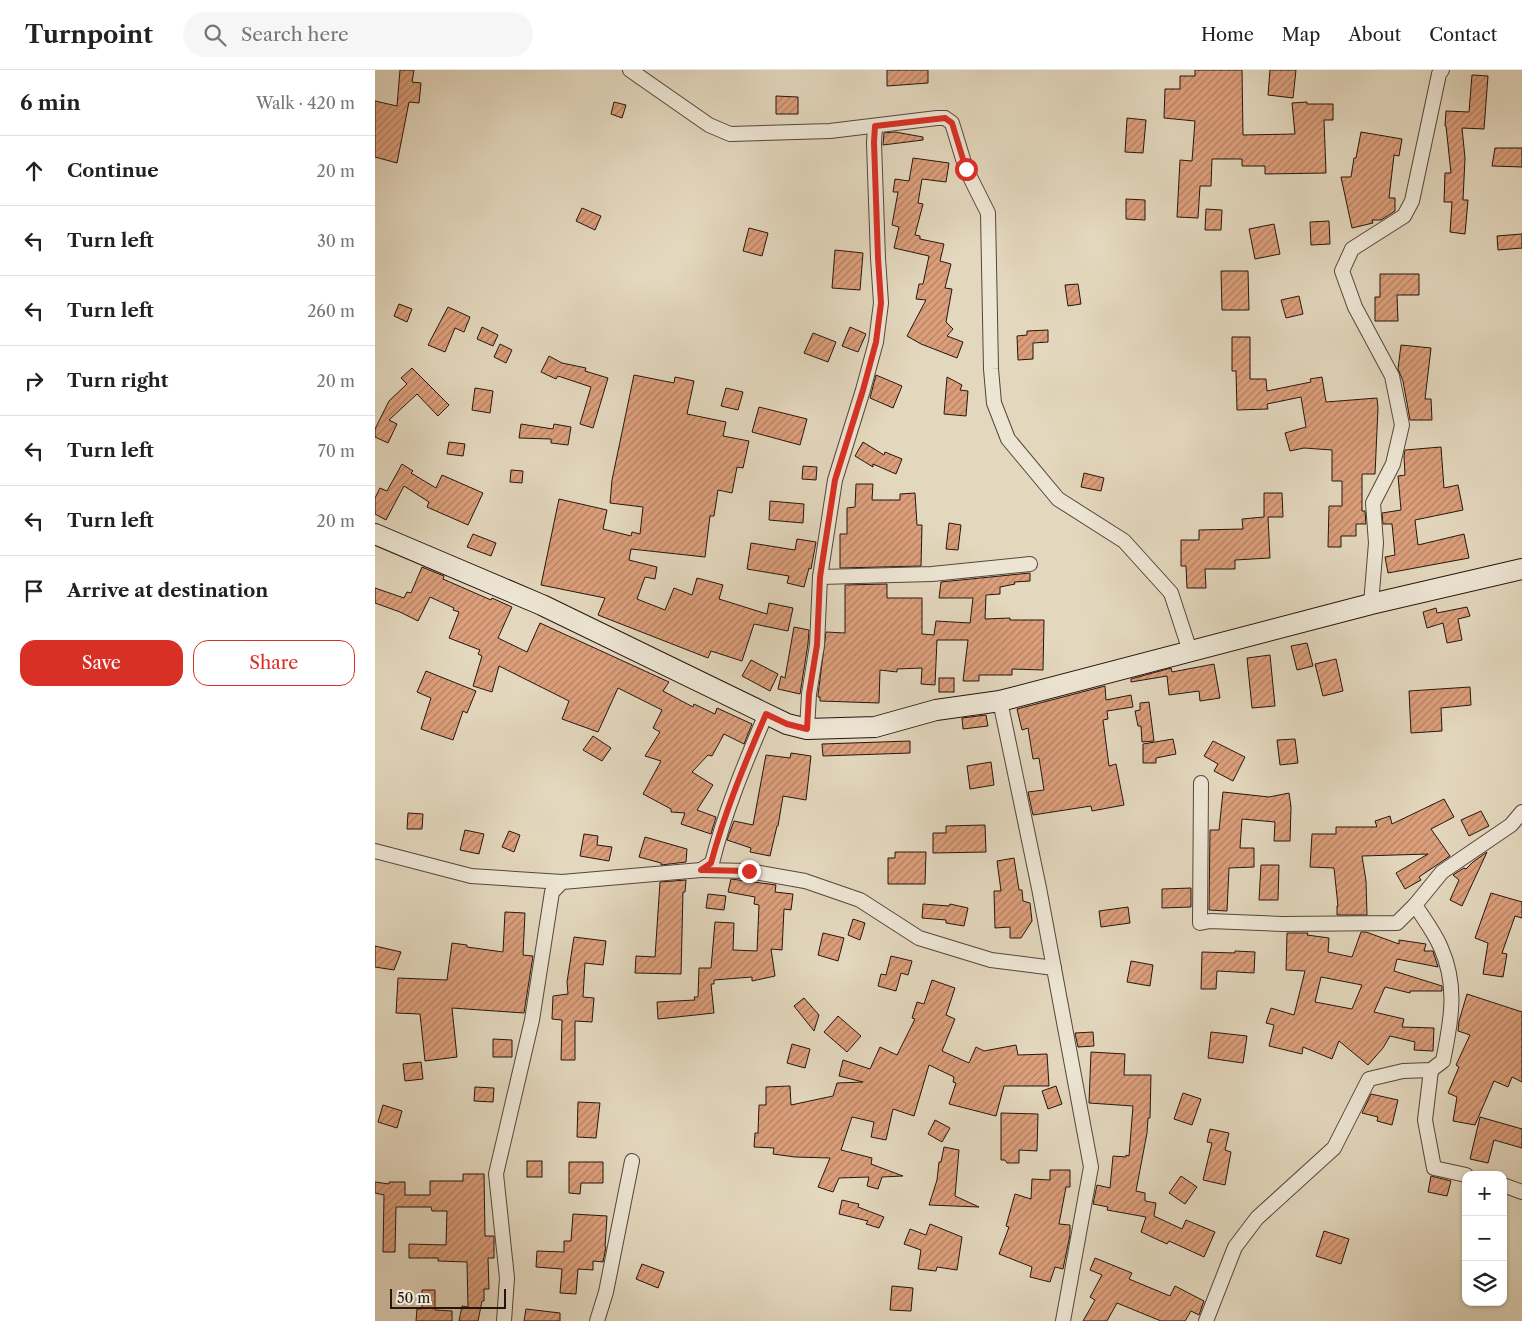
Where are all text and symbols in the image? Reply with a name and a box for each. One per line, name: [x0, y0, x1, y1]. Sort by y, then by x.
search box: [183, 12, 533, 57]
text: Turnpoint: [25, 20, 153, 49]
icon: search: [201, 21, 229, 49]
text: Search here: [241, 23, 349, 46]
text: Home: [1201, 24, 1254, 46]
text: Map: [1282, 24, 1320, 46]
text: About: [1348, 24, 1401, 46]
text: Contact: [1429, 24, 1497, 46]
text: 6 min: [20, 90, 81, 115]
text: Walk · 420 m: [256, 93, 355, 113]
icon: ahead: [20, 157, 48, 185]
route start: [955, 158, 978, 181]
text: Continue: [67, 159, 159, 182]
text: 20 m: [316, 161, 355, 181]
icon: left: [20, 227, 48, 255]
text: Turn left: [67, 229, 154, 252]
text: 30 m: [317, 231, 355, 251]
icon: left: [20, 297, 48, 325]
text: Turn left: [67, 299, 154, 322]
text: 260 m: [307, 301, 355, 321]
icon: right: [20, 367, 48, 395]
text: Turn right: [67, 369, 168, 392]
text: 20 m: [316, 371, 355, 391]
icon: left: [20, 437, 48, 465]
text: Turn left: [67, 439, 154, 462]
text: 70 m: [318, 441, 355, 461]
icon: left: [20, 507, 48, 535]
text: Turn left: [67, 509, 154, 532]
text: 20 m: [316, 511, 355, 531]
icon: arrive: [20, 577, 48, 605]
text: Arrive at destination: [67, 579, 268, 602]
button: Save: [20, 640, 183, 686]
button: Share: [193, 640, 355, 686]
route end: [738, 860, 761, 883]
map controls: [1462, 1171, 1507, 1306]
button: +: [1462, 1171, 1507, 1216]
button: −: [1462, 1216, 1507, 1261]
button: layers: [1462, 1261, 1507, 1306]
scale bar: [390, 1286, 506, 1309]
text: 50 m: [397, 1289, 430, 1307]

